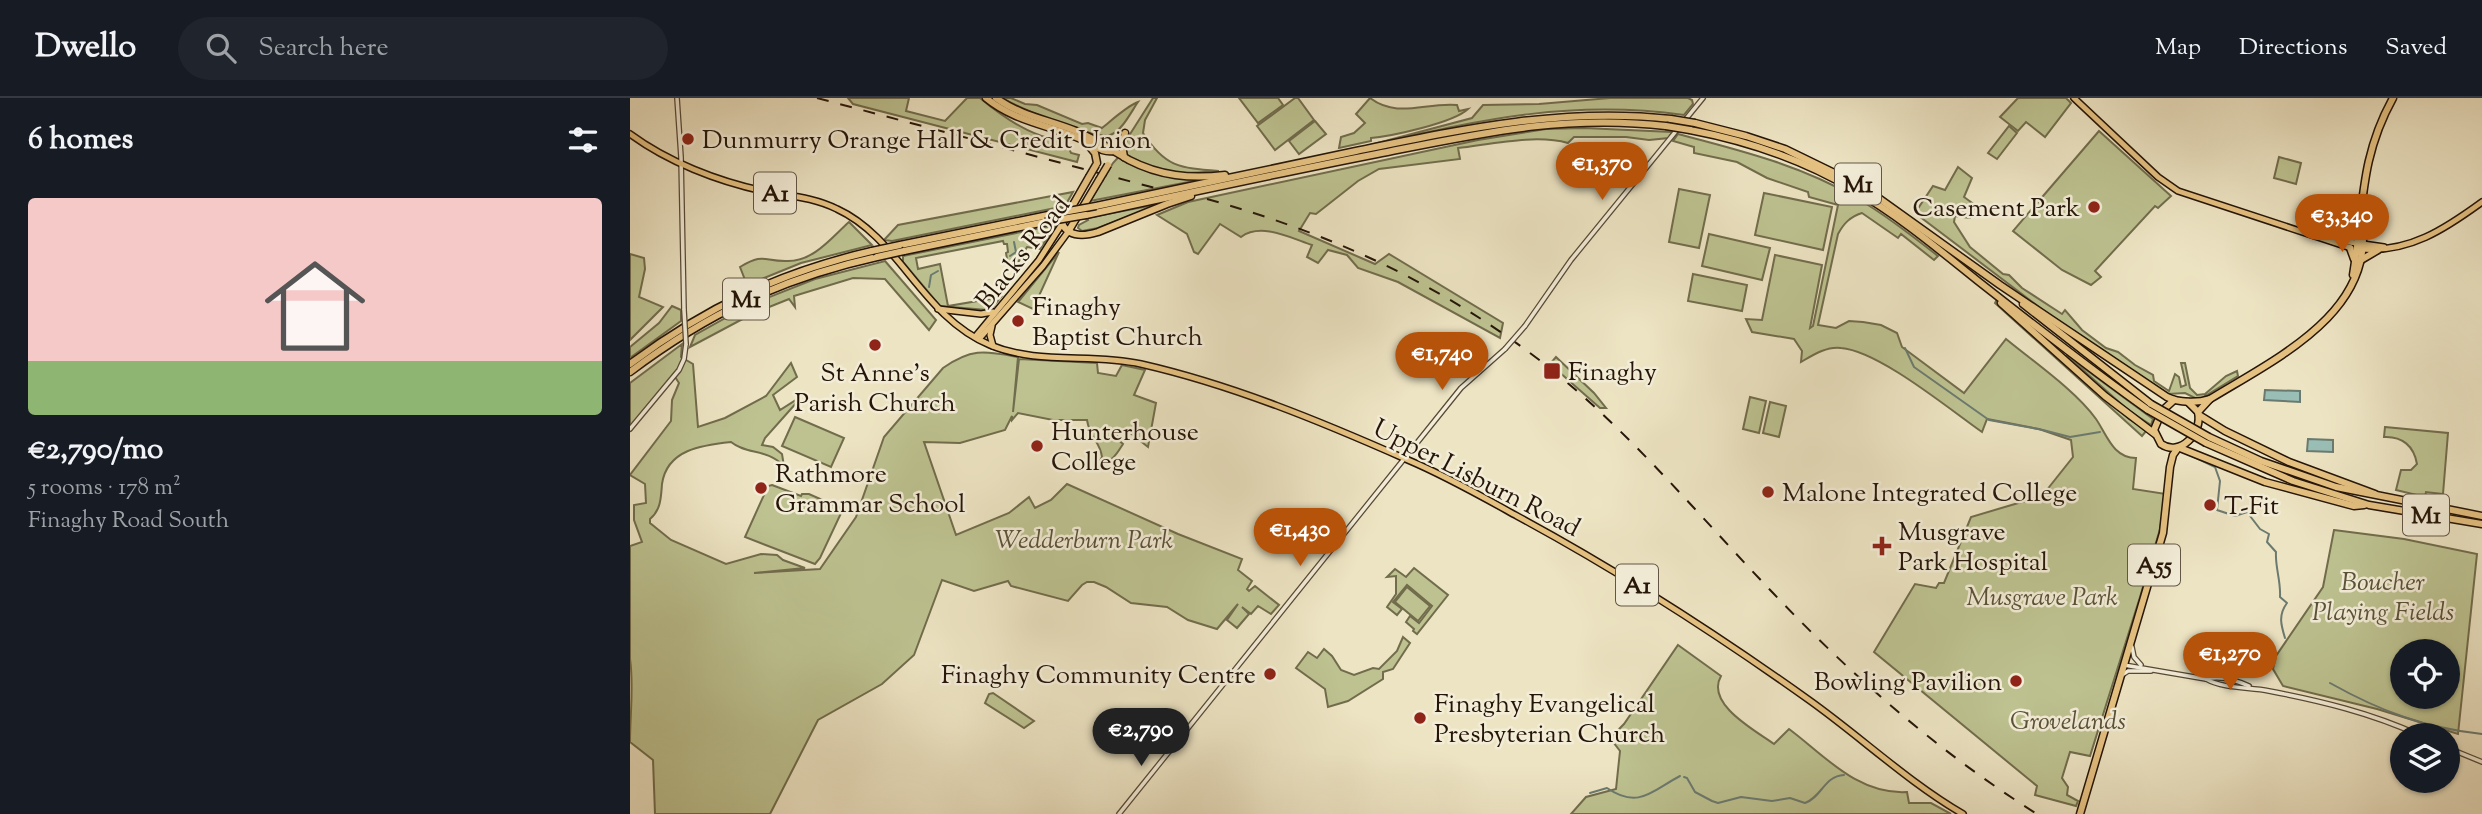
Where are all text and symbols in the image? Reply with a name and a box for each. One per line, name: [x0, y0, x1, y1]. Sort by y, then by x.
search box: [178, 17, 668, 80]
text: Dwello: [35, 24, 136, 72]
icon: search: [202, 29, 240, 67]
text: Search here: [258, 30, 389, 67]
text: Map: [2155, 31, 2201, 65]
text: Directions: [2239, 31, 2347, 65]
text: Saved: [2385, 31, 2447, 65]
text: 6 homes: [28, 119, 133, 162]
icon: filters: [564, 121, 602, 159]
place label: Dunmurry Orange Hall & Credit Union: [702, 123, 1151, 160]
marker: Dunmurry Orange Hall & Credit Union: [680, 131, 696, 147]
pin: €1,370: [1545, 142, 1659, 202]
text: €1,370: [1572, 148, 1632, 181]
road number: M1: [1835, 164, 1881, 204]
road number: A1: [754, 172, 796, 214]
street label: Blacks Road: [968, 189, 1080, 318]
place label: Casement Park: [1912, 191, 2080, 228]
pin: €3,340: [2285, 194, 2399, 254]
marker: Casement Park: [2086, 199, 2102, 215]
text: €3,340: [2311, 200, 2373, 233]
icon: home: [252, 243, 378, 369]
road number: M1: [723, 279, 769, 320]
place label: Finaghy Baptist Church: [1032, 290, 1203, 357]
marker: Finaghy Baptist Church: [1010, 313, 1026, 329]
pin: €1,740: [1385, 332, 1499, 392]
marker: St Anne's Parish Church: [867, 337, 883, 353]
text: €1,740: [1411, 338, 1473, 371]
place label: Finaghy: [1568, 355, 1657, 392]
place label: St Anne's Parish Church: [794, 356, 956, 423]
marker: Finaghy: [1542, 361, 1562, 381]
street label: Upper Lisburn Road: [1366, 411, 1586, 548]
place label: Hunterhouse College: [1051, 415, 1199, 482]
text: €2,790/mo: [28, 429, 163, 472]
marker: Hunterhouse College: [1029, 438, 1045, 454]
place label: Rathmore Grammar School: [775, 457, 966, 524]
text: 5 rooms · 178 m²: [28, 472, 181, 505]
place label: Malone Integrated College: [1782, 476, 2077, 513]
marker: Rathmore Grammar School: [753, 480, 769, 496]
marker: Malone Integrated College: [1760, 484, 1776, 500]
place label: T-Fit: [2224, 489, 2279, 526]
road number: M1: [2403, 494, 2449, 536]
marker: T-Fit: [2202, 497, 2218, 513]
text: Finaghy Road South: [28, 505, 229, 538]
pin: €1,430: [1243, 508, 1357, 568]
text: €1,430: [1270, 514, 1330, 547]
place label: Musgrave Park Hospital: [1898, 515, 2048, 582]
park label: Wedderburn Park: [995, 523, 1173, 560]
marker: Musgrave Park Hospital: [1872, 536, 1892, 556]
road number: A55: [2128, 544, 2180, 586]
road number: A1: [1616, 564, 1658, 606]
park label: Boucher Playing Fields: [2312, 565, 2454, 632]
park label: Musgrave Park: [1966, 580, 2118, 617]
pin: €1,270: [2173, 632, 2287, 692]
text: €1,270: [2199, 638, 2261, 671]
map controls: [2390, 639, 2460, 793]
button: locate: [2390, 639, 2460, 709]
place label: Finaghy Community Centre: [941, 658, 1256, 695]
place label: Bowling Pavilion: [1814, 665, 2002, 702]
marker: Finaghy Community Centre: [1262, 666, 1278, 682]
marker: Bowling Pavilion: [2008, 673, 2024, 689]
place label: Finaghy Evangelical Presbyterian Church: [1434, 687, 1665, 754]
park label: Grovelands: [2010, 704, 2126, 741]
pin: €2,790: [1084, 708, 1198, 768]
marker: Finaghy Evangelical Presbyterian Church: [1412, 710, 1428, 726]
text: €2,790: [1109, 714, 1173, 747]
button: layers: [2390, 723, 2460, 793]

